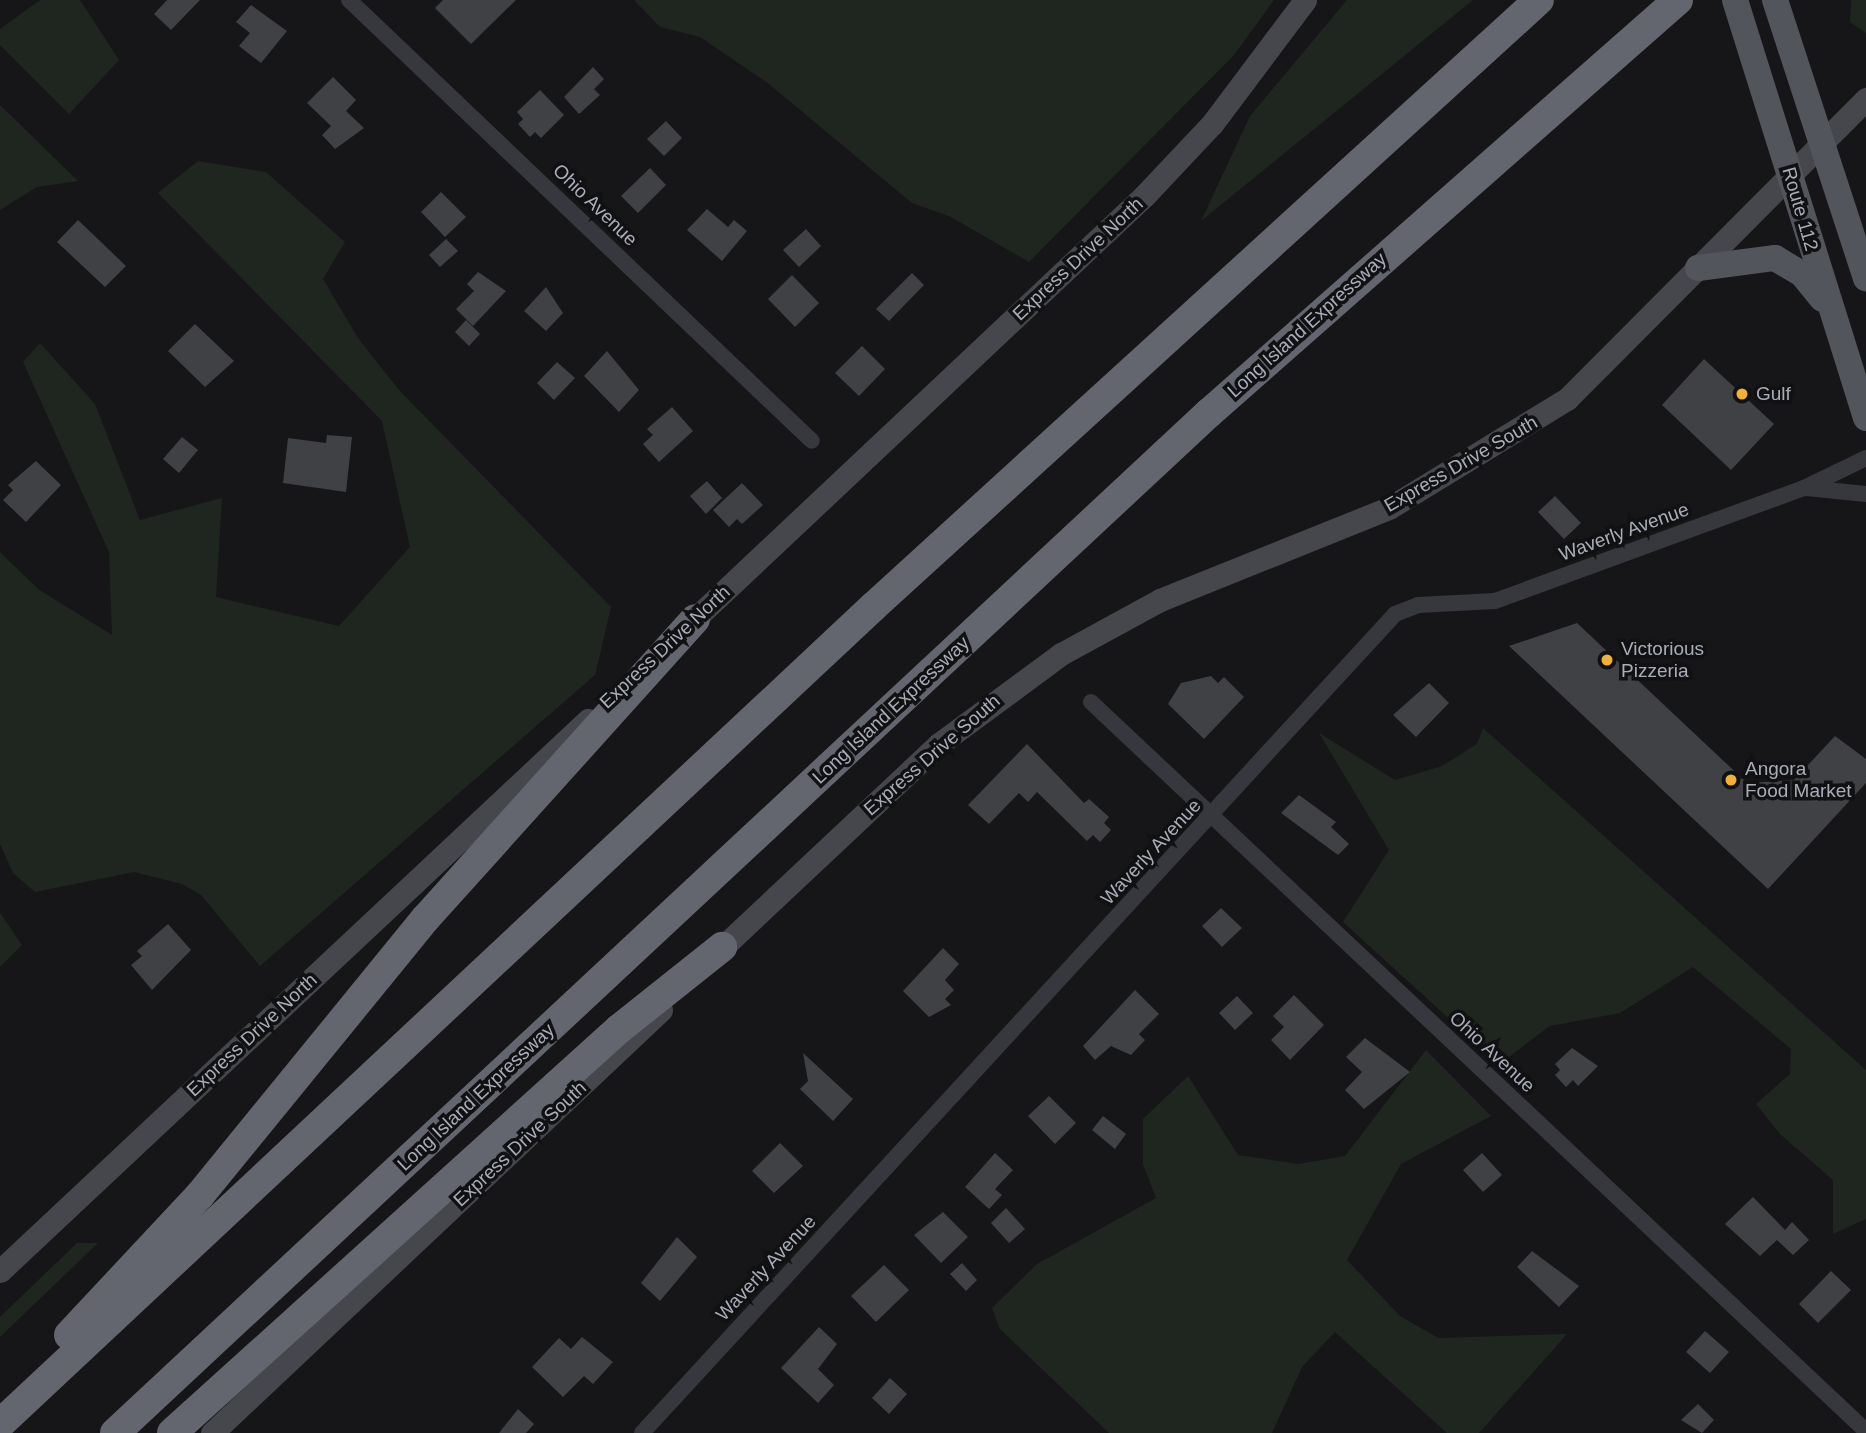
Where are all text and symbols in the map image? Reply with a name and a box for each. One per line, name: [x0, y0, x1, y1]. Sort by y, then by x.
street label: Ohio Avenue: [548, 159, 642, 251]
street label: Route 112: [1777, 164, 1823, 254]
street label: Express Drive North: [1008, 193, 1148, 325]
street label: Long Island Expressway: [1223, 248, 1391, 402]
place label: Gulf: [1756, 383, 1791, 405]
marker: Gulf: [1734, 386, 1750, 402]
street label: Express Drive South: [1380, 411, 1542, 517]
street label: Waverly Avenue: [1556, 498, 1692, 566]
street label: Express Drive North: [595, 581, 735, 713]
street label: Long Island Expressway: [808, 631, 974, 789]
place label: Victorious Pizzeria: [1621, 638, 1704, 682]
marker: Victorious Pizzeria: [1599, 652, 1615, 668]
street label: Express Drive South: [859, 690, 1005, 820]
place label: Angora Food Market: [1745, 758, 1852, 802]
marker: Angora Food Market: [1723, 772, 1739, 788]
street label: Waverly Avenue: [1096, 794, 1206, 910]
street label: Express Drive North: [182, 969, 322, 1101]
street label: Ohio Avenue: [1444, 1006, 1540, 1098]
street label: Long Island Expressway: [393, 1018, 559, 1176]
street label: Express Drive South: [449, 1077, 591, 1211]
street label: Waverly Avenue: [711, 1210, 821, 1326]

